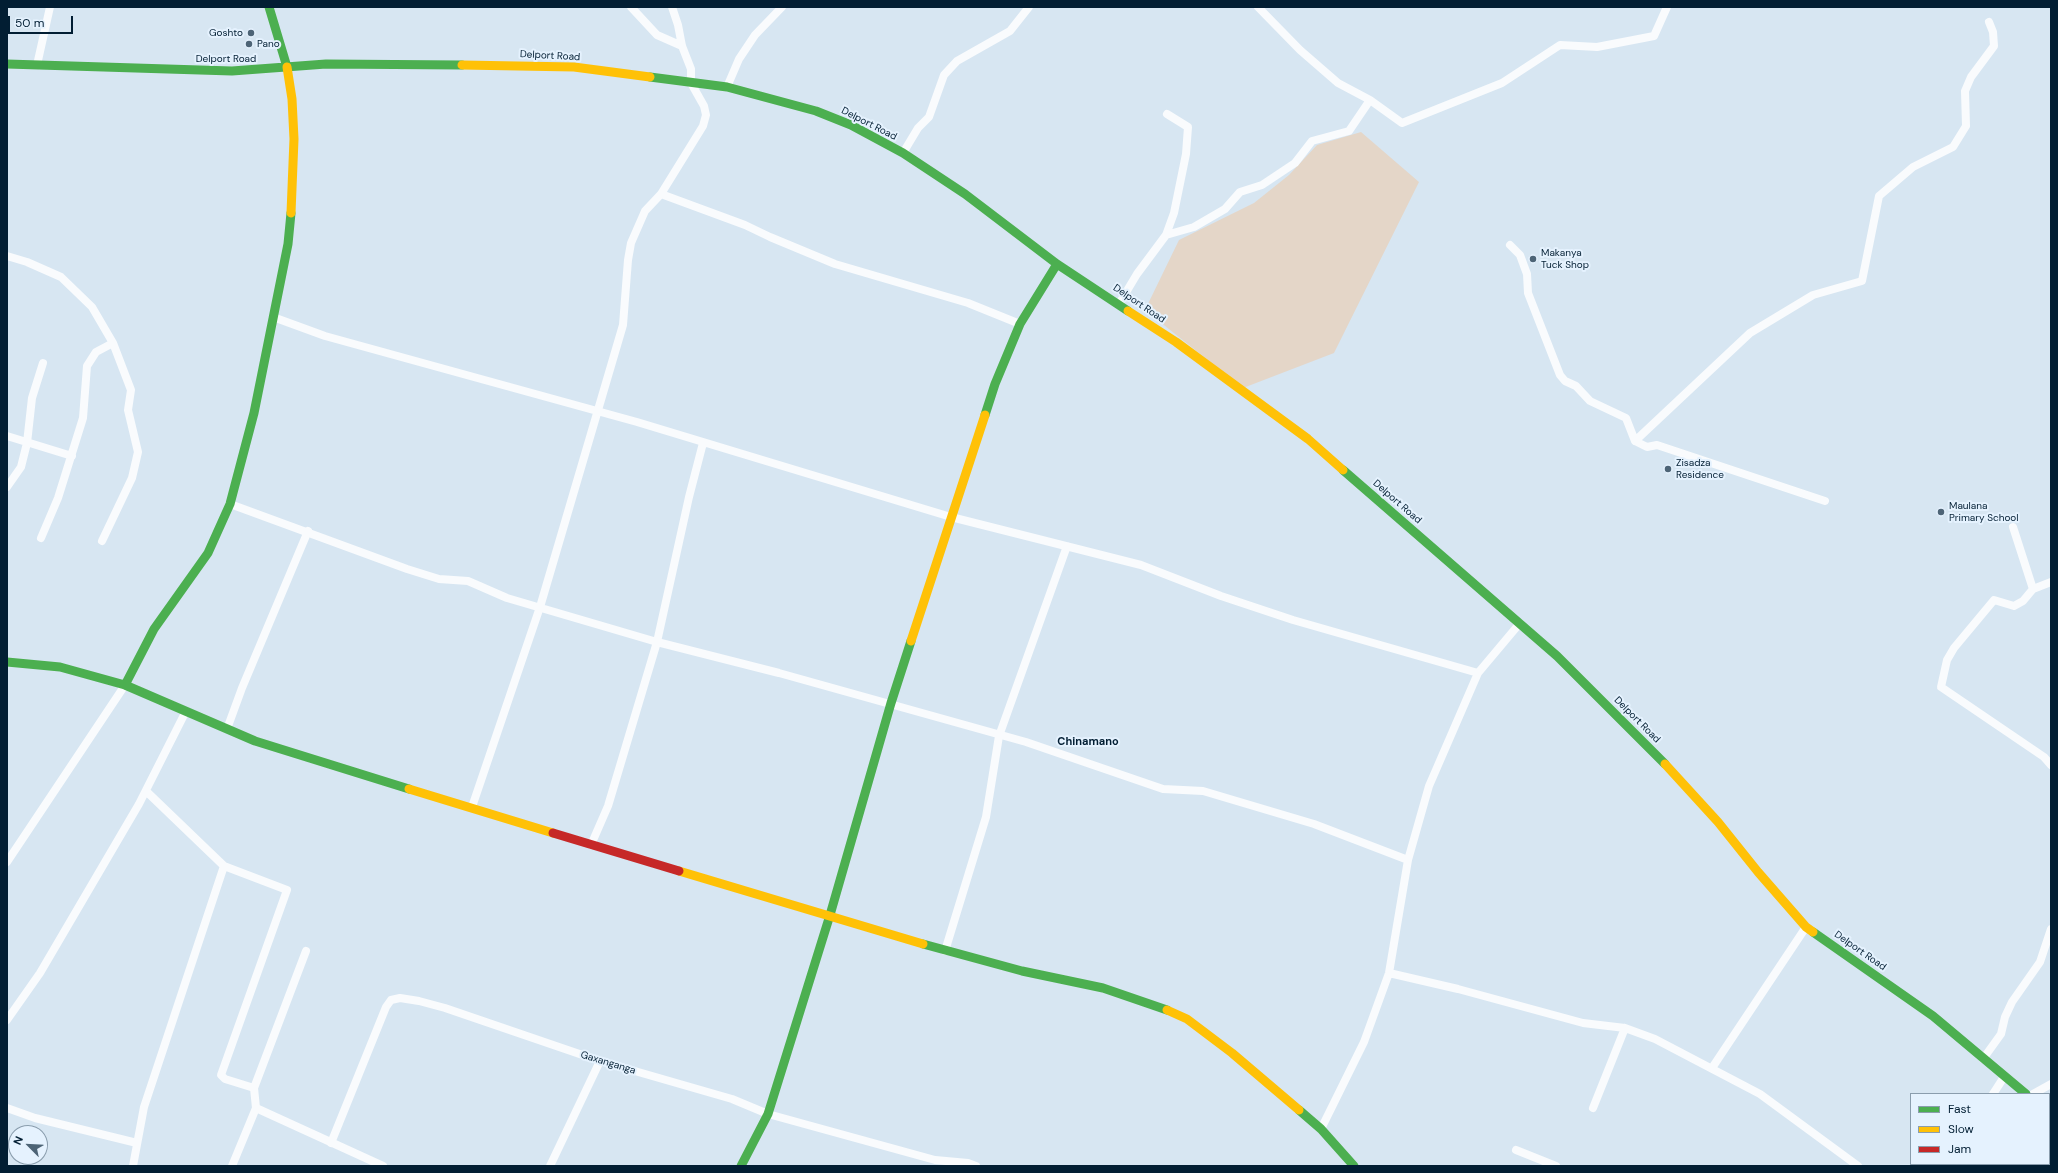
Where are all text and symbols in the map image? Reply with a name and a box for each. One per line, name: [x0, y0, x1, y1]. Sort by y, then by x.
scale bar: [10, 8, 75, 34]
text: 50 m: [15, 15, 44, 31]
place label: Goshto: [209, 27, 243, 39]
marker: Goshto: [246, 28, 256, 38]
place label: Pano: [257, 38, 280, 50]
marker: Pano: [244, 39, 254, 49]
street label: Delport Road: [519, 48, 581, 64]
street label: Delport Road: [196, 53, 256, 65]
street label: Delport Road: [839, 105, 899, 143]
place label: Makanya Tuck Shop: [1541, 247, 1589, 270]
marker: Makanya Tuck Shop: [1528, 254, 1538, 264]
street label: Delport Road: [1111, 282, 1167, 326]
place label: Zisadza Residence: [1676, 457, 1724, 480]
marker: Zisadza Residence: [1663, 464, 1673, 474]
street label: Delport Road: [1370, 478, 1424, 526]
place label: Maulana Primary School: [1949, 500, 2019, 524]
marker: Maulana Primary School: [1936, 507, 1946, 517]
street label: Delport Road: [1611, 694, 1663, 746]
district label: Chinamano: [1057, 735, 1119, 749]
street label: Delport Road: [1832, 929, 1888, 973]
street label: Gaxanganga: [579, 1049, 637, 1077]
legend: [1910, 1093, 2050, 1165]
text: Fast: [1948, 1101, 1971, 1117]
text: Slow: [1948, 1121, 1974, 1137]
north arrow: [8, 1125, 48, 1165]
text: N: [10, 1134, 26, 1147]
text: Jam: [1948, 1141, 1971, 1157]

